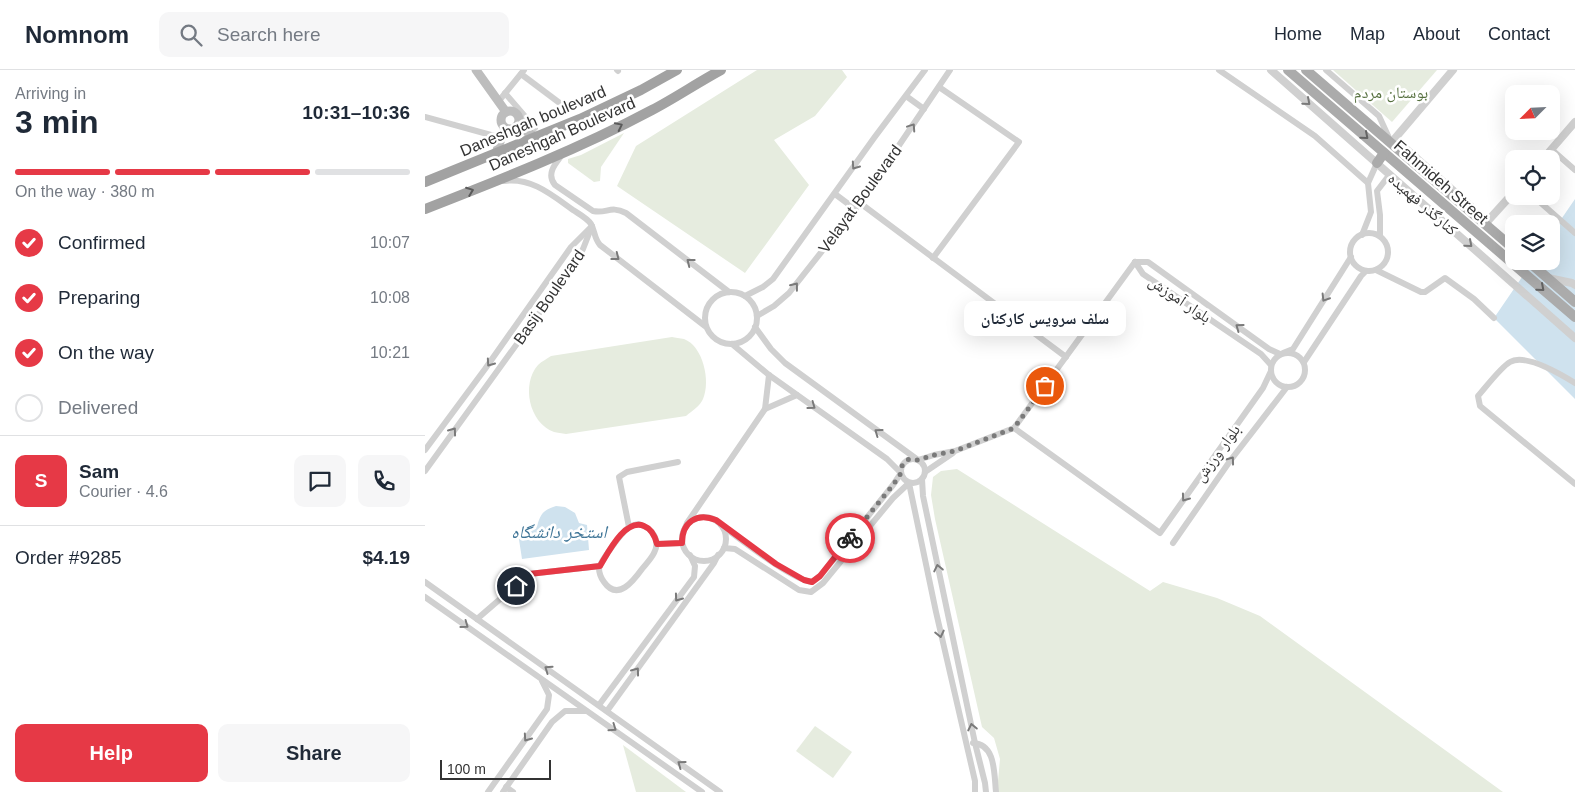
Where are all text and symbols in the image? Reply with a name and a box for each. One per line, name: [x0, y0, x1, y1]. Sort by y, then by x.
search box: [159, 12, 509, 57]
text: Nomnom: [25, 21, 129, 48]
icon: search: [177, 21, 205, 49]
text: Search here: [217, 24, 321, 45]
text: Home: [1274, 24, 1322, 44]
text: Map: [1350, 24, 1385, 44]
text: About: [1413, 24, 1460, 44]
text: Contact: [1488, 24, 1550, 44]
street label: Daneshgah boulevard: [458, 83, 608, 159]
park label: بوستان مردم: [1354, 84, 1428, 103]
text: Arriving in: [15, 85, 86, 102]
north arrow: [1505, 85, 1560, 140]
map controls: [1505, 85, 1560, 270]
street label: Daneshgah Boulevard: [486, 94, 638, 174]
one-way arrow: [1302, 96, 1311, 105]
text: 10:31–10:36: [302, 102, 410, 123]
text: 3 min: [15, 104, 99, 140]
one-way arrow: [614, 122, 623, 132]
one-way arrow: [906, 123, 915, 133]
one-way arrow: [1359, 131, 1368, 139]
street label: Fahmideh Street: [1391, 137, 1492, 228]
street label: Velayat Boulevard: [815, 142, 905, 256]
button: locate: [1505, 150, 1560, 205]
one-way arrow: [852, 160, 861, 170]
street label: کنارگذر فهمیده: [1384, 169, 1461, 240]
text: On the way · 380 m: [15, 183, 155, 200]
one-way arrow: [466, 187, 474, 197]
button: layers: [1505, 215, 1560, 270]
icon: check: [15, 229, 43, 257]
text: Confirmed: [58, 232, 146, 253]
text: 10:07: [370, 234, 410, 251]
one-way arrow: [1463, 238, 1472, 247]
street label: Basij Boulevard: [510, 247, 588, 347]
one-way arrow: [610, 252, 619, 260]
one-way arrow: [687, 260, 696, 268]
street label: بلوار آموزش: [1145, 272, 1214, 328]
one-way arrow: [1536, 282, 1545, 291]
one-way arrow: [789, 283, 797, 292]
icon: check: [15, 284, 43, 312]
text: Preparing: [58, 287, 140, 308]
text: 10:08: [370, 289, 410, 306]
one-way arrow: [1321, 293, 1331, 302]
callout: سلف سرویس کارکنان: [964, 301, 1126, 336]
text: سلف سرویس کارکنان: [981, 310, 1109, 327]
one-way arrow: [1236, 325, 1245, 333]
icon: check: [15, 339, 43, 367]
text: On the way: [58, 342, 154, 363]
text: 10:21: [370, 344, 410, 361]
one-way arrow: [487, 357, 496, 367]
pin: [1024, 365, 1066, 407]
icon: bag: [1031, 372, 1059, 400]
text: Delivered: [58, 397, 138, 418]
one-way arrow: [806, 400, 816, 409]
street label: بلوار ورزش: [1191, 421, 1245, 486]
one-way arrow: [448, 428, 456, 437]
one-way arrow: [875, 429, 884, 437]
button: chat: [294, 455, 346, 507]
button: phone: [358, 455, 410, 507]
one-way arrow: [1225, 456, 1234, 466]
text: Sam: [79, 461, 119, 482]
text: S: [35, 470, 47, 491]
text: Courier · 4.6: [79, 483, 168, 500]
one-way arrow: [1182, 492, 1191, 502]
courier: [825, 513, 875, 563]
water label: استخر دانشگاه: [511, 522, 609, 542]
icon: bike: [836, 524, 864, 552]
text: Order #9285: [15, 547, 122, 568]
text: $4.19: [362, 547, 410, 568]
one-way arrow: [933, 564, 944, 573]
pin: [495, 565, 537, 607]
icon: home: [502, 572, 530, 600]
one-way arrow: [675, 592, 684, 602]
one-way arrow: [459, 619, 469, 628]
one-way arrow: [934, 629, 945, 638]
one-way arrow: [545, 666, 554, 675]
one-way arrow: [630, 668, 639, 677]
one-way arrow: [607, 722, 616, 731]
one-way arrow: [967, 723, 978, 732]
button: Help: [15, 724, 208, 782]
button: Share: [218, 724, 410, 782]
one-way arrow: [524, 733, 533, 742]
scale bar: [440, 757, 551, 780]
text: 100 m: [447, 761, 486, 777]
one-way arrow: [678, 761, 687, 769]

